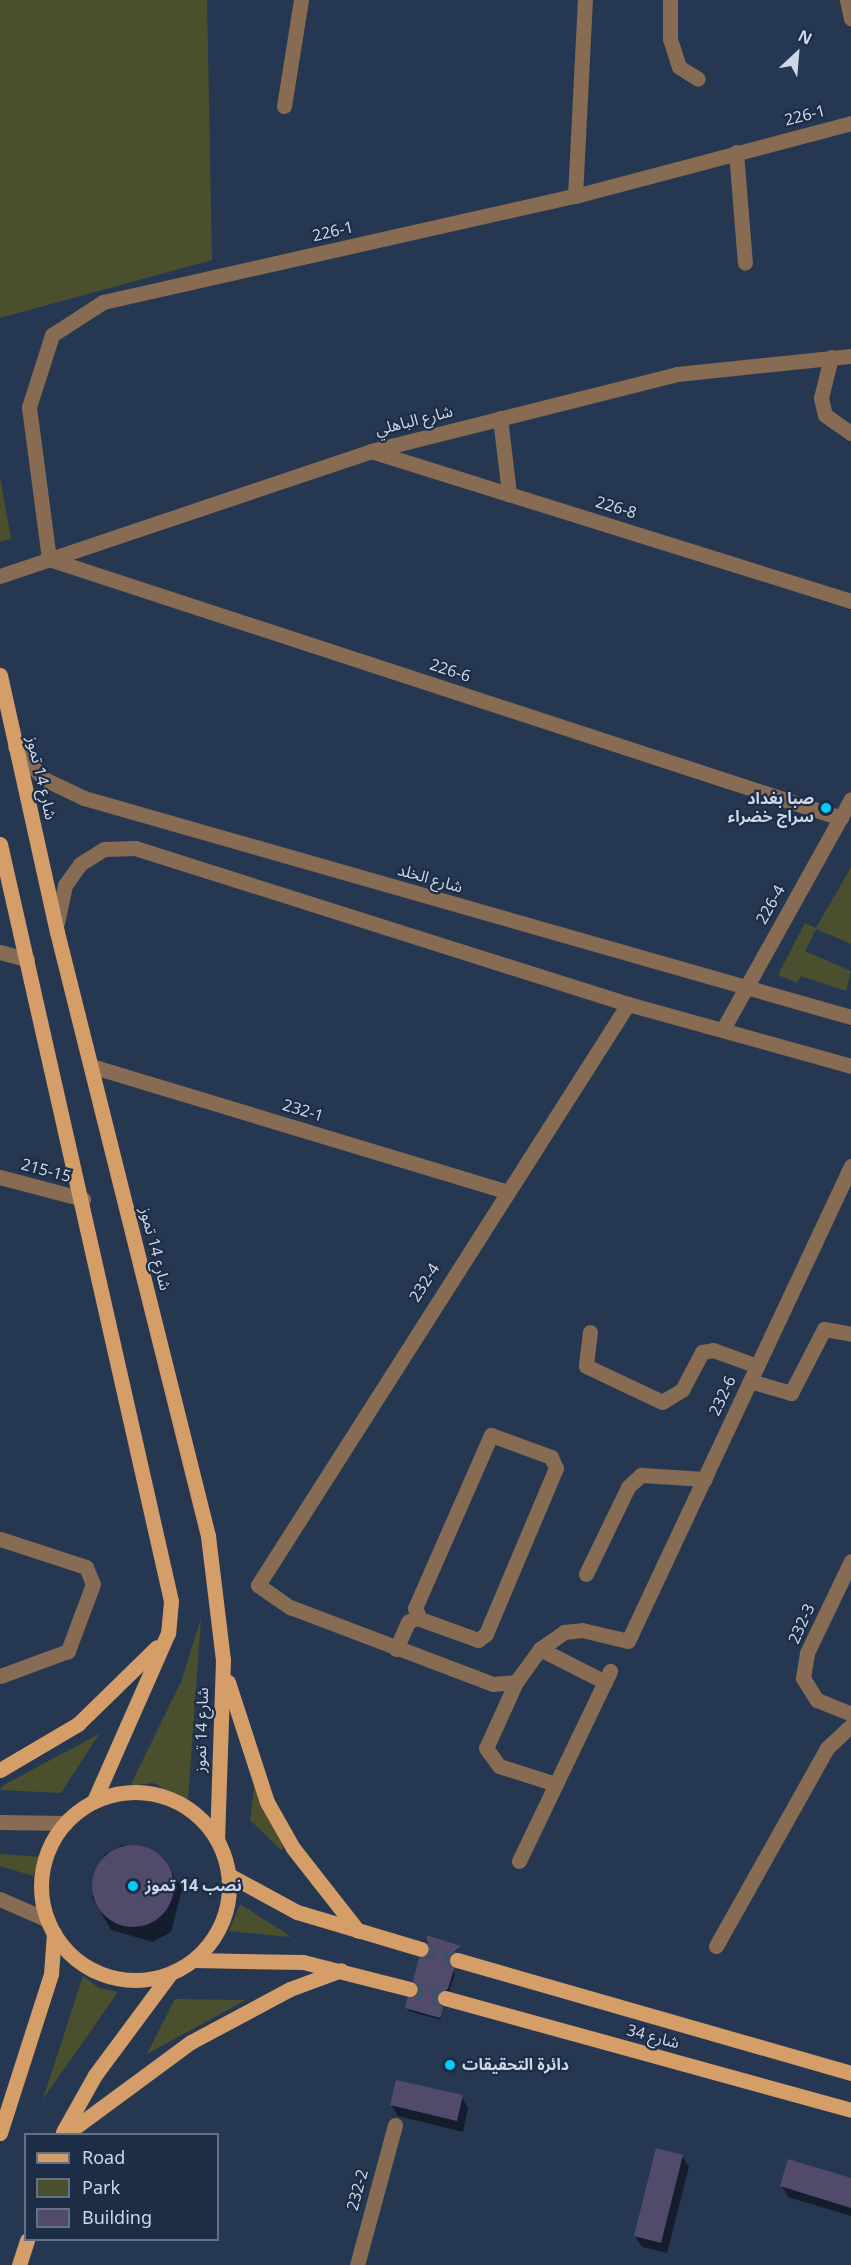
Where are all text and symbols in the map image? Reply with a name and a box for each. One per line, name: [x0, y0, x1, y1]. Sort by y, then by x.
text: N: [792, 20, 818, 56]
north arrow: [767, 24, 827, 84]
street label: 226-1: [782, 102, 828, 130]
street label: 226-1: [310, 218, 356, 246]
street label: شارع الباهلي: [373, 402, 455, 440]
street label: 226-8: [593, 493, 639, 523]
street label: 226-6: [427, 655, 473, 687]
street label: شارع 14 تموز: [22, 734, 60, 822]
place label: صبا بغداد سراج خضراء: [728, 789, 814, 827]
marker: صبا بغداد سراج خضراء: [819, 801, 833, 815]
street label: شارع الخلد: [395, 861, 465, 897]
street label: 226-4: [752, 882, 790, 928]
street label: 232-1: [280, 1096, 326, 1126]
street label: 215-15: [19, 1155, 73, 1187]
street label: شارع 14 تموز: [135, 1205, 175, 1293]
street label: 232-4: [406, 1260, 444, 1306]
street label: 232-6: [705, 1373, 741, 1419]
street label: 232-3: [785, 1601, 819, 1647]
street label: شارع 14 تموز: [191, 1687, 213, 1773]
place label: نصب 14 تموز: [145, 1876, 242, 1896]
marker: نصب 14 تموز: [126, 1879, 140, 1893]
street label: شارع 34: [625, 2021, 681, 2053]
place label: دائرة التحقيقات: [462, 2055, 569, 2075]
marker: دائرة التحقيقات: [443, 2058, 457, 2072]
legend: [24, 2133, 219, 2241]
text: Road: [82, 2139, 125, 2177]
street label: 232-2: [343, 2167, 373, 2213]
text: Park: [82, 2169, 120, 2207]
text: Building: [82, 2199, 152, 2237]

